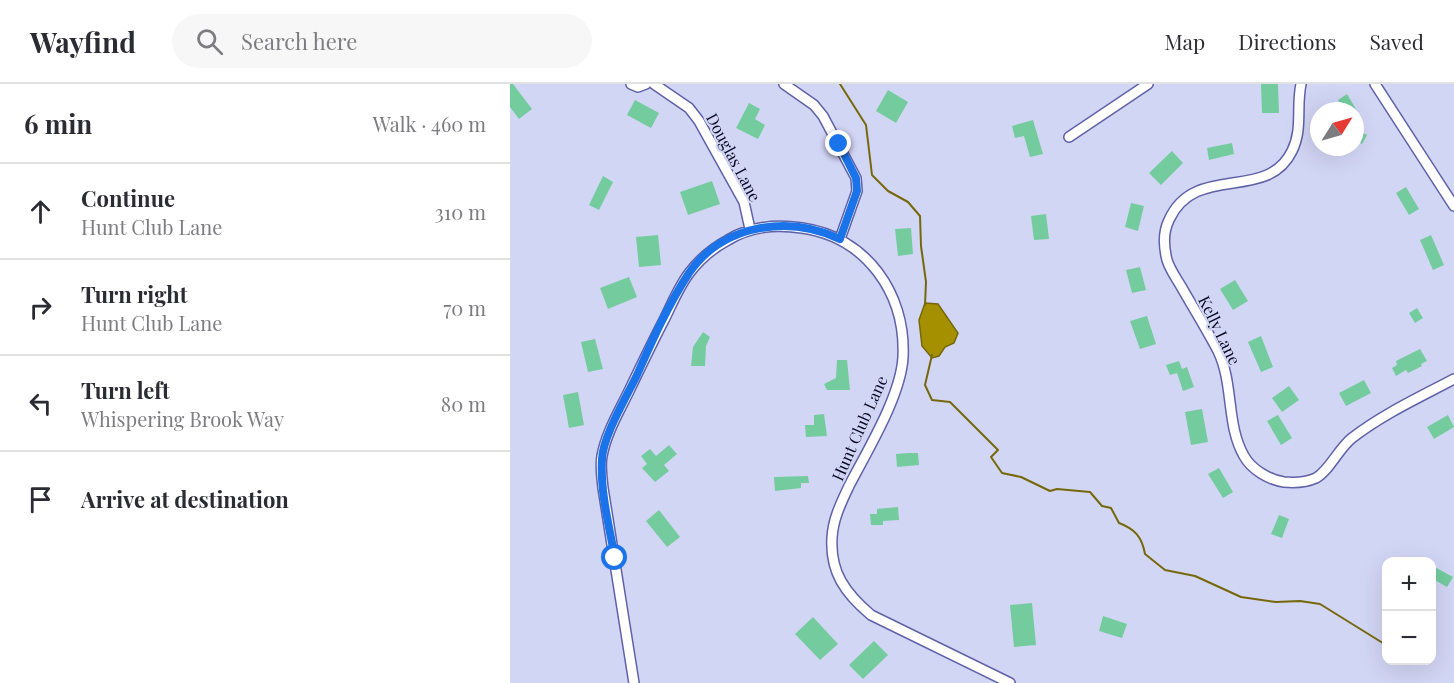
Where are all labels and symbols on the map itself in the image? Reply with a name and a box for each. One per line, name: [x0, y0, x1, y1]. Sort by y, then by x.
north arrow: [1310, 102, 1364, 156]
street label: Douglas Lane: [702, 109, 766, 205]
route end: [825, 130, 851, 156]
street label: Kelly Lane: [1194, 292, 1246, 368]
street label: Hunt Club Lane: [826, 372, 892, 484]
route start: [601, 544, 627, 570]

